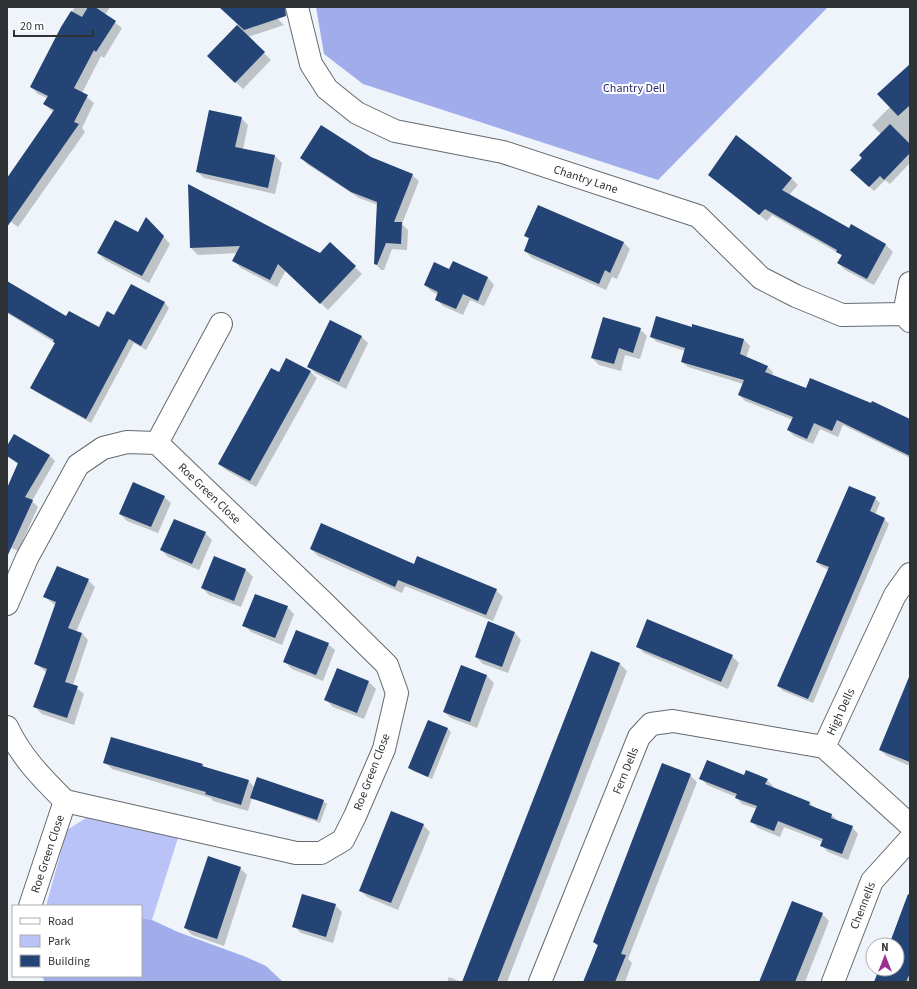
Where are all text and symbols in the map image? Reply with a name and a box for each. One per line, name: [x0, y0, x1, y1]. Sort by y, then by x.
scale bar: [14, 12, 93, 38]
text: 20 m: [20, 18, 44, 35]
park label: Chantry Dell: [603, 80, 665, 97]
street label: Chantry Lane: [551, 161, 620, 198]
street label: Roe Green Close: [174, 459, 245, 528]
street label: High Dells: [823, 686, 859, 738]
street label: Roe Green Close: [350, 731, 395, 813]
street label: Fern Dells: [608, 745, 643, 797]
street label: Roe Green Close: [26, 813, 68, 895]
street label: Chennells: [846, 879, 879, 932]
legend: [12, 905, 142, 977]
text: Road: [48, 913, 74, 930]
text: Park: [48, 933, 70, 950]
north arrow: [865, 937, 905, 977]
text: N: [881, 940, 889, 955]
text: Building: [48, 953, 90, 970]

